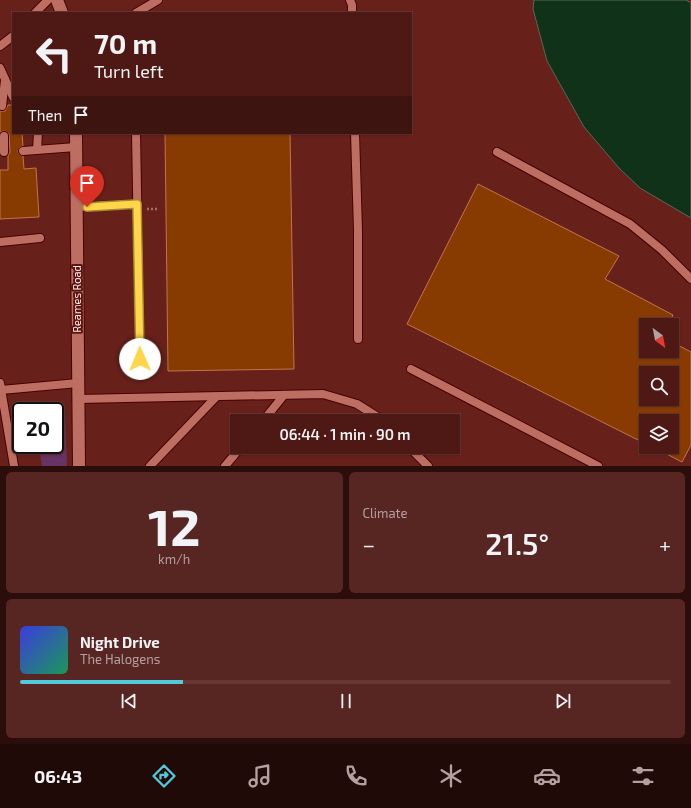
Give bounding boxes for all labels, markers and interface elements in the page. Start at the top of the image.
text: 70 m [94,26,157,60]
icon: left [28,28,80,80]
text: Turn left [94,60,164,82]
icon: arrive [70,104,92,126]
text: Then [28,106,62,124]
pin [70,166,104,207]
icon: arrive [76,172,98,194]
street label: Reames Road [70,265,83,333]
north arrow [639,318,679,358]
map controls [639,318,679,454]
position arrow [119,338,161,380]
button: search [639,366,679,406]
speed limit sign: 20 [12,402,64,454]
button: layers [639,414,679,454]
text: 06:44 · 1 min · 90 m [279,425,411,443]
text: 12 [148,494,201,556]
text: Climate [363,505,407,521]
text: 21.5° [485,525,549,561]
text: − [363,531,375,557]
text: + [659,531,671,557]
text: km/h [158,551,190,567]
text: Night Drive [80,633,160,651]
text: The Halogens [80,651,160,667]
icon: previous [118,690,140,712]
icon: pause [335,690,357,712]
icon: next [552,690,574,712]
icon: directions [150,762,178,790]
icon: music [246,762,274,790]
icon: phone [342,762,370,790]
icon: climate [437,762,465,790]
icon: car [533,762,561,790]
icon: filters [629,762,657,790]
text: 06:43 [34,765,82,787]

